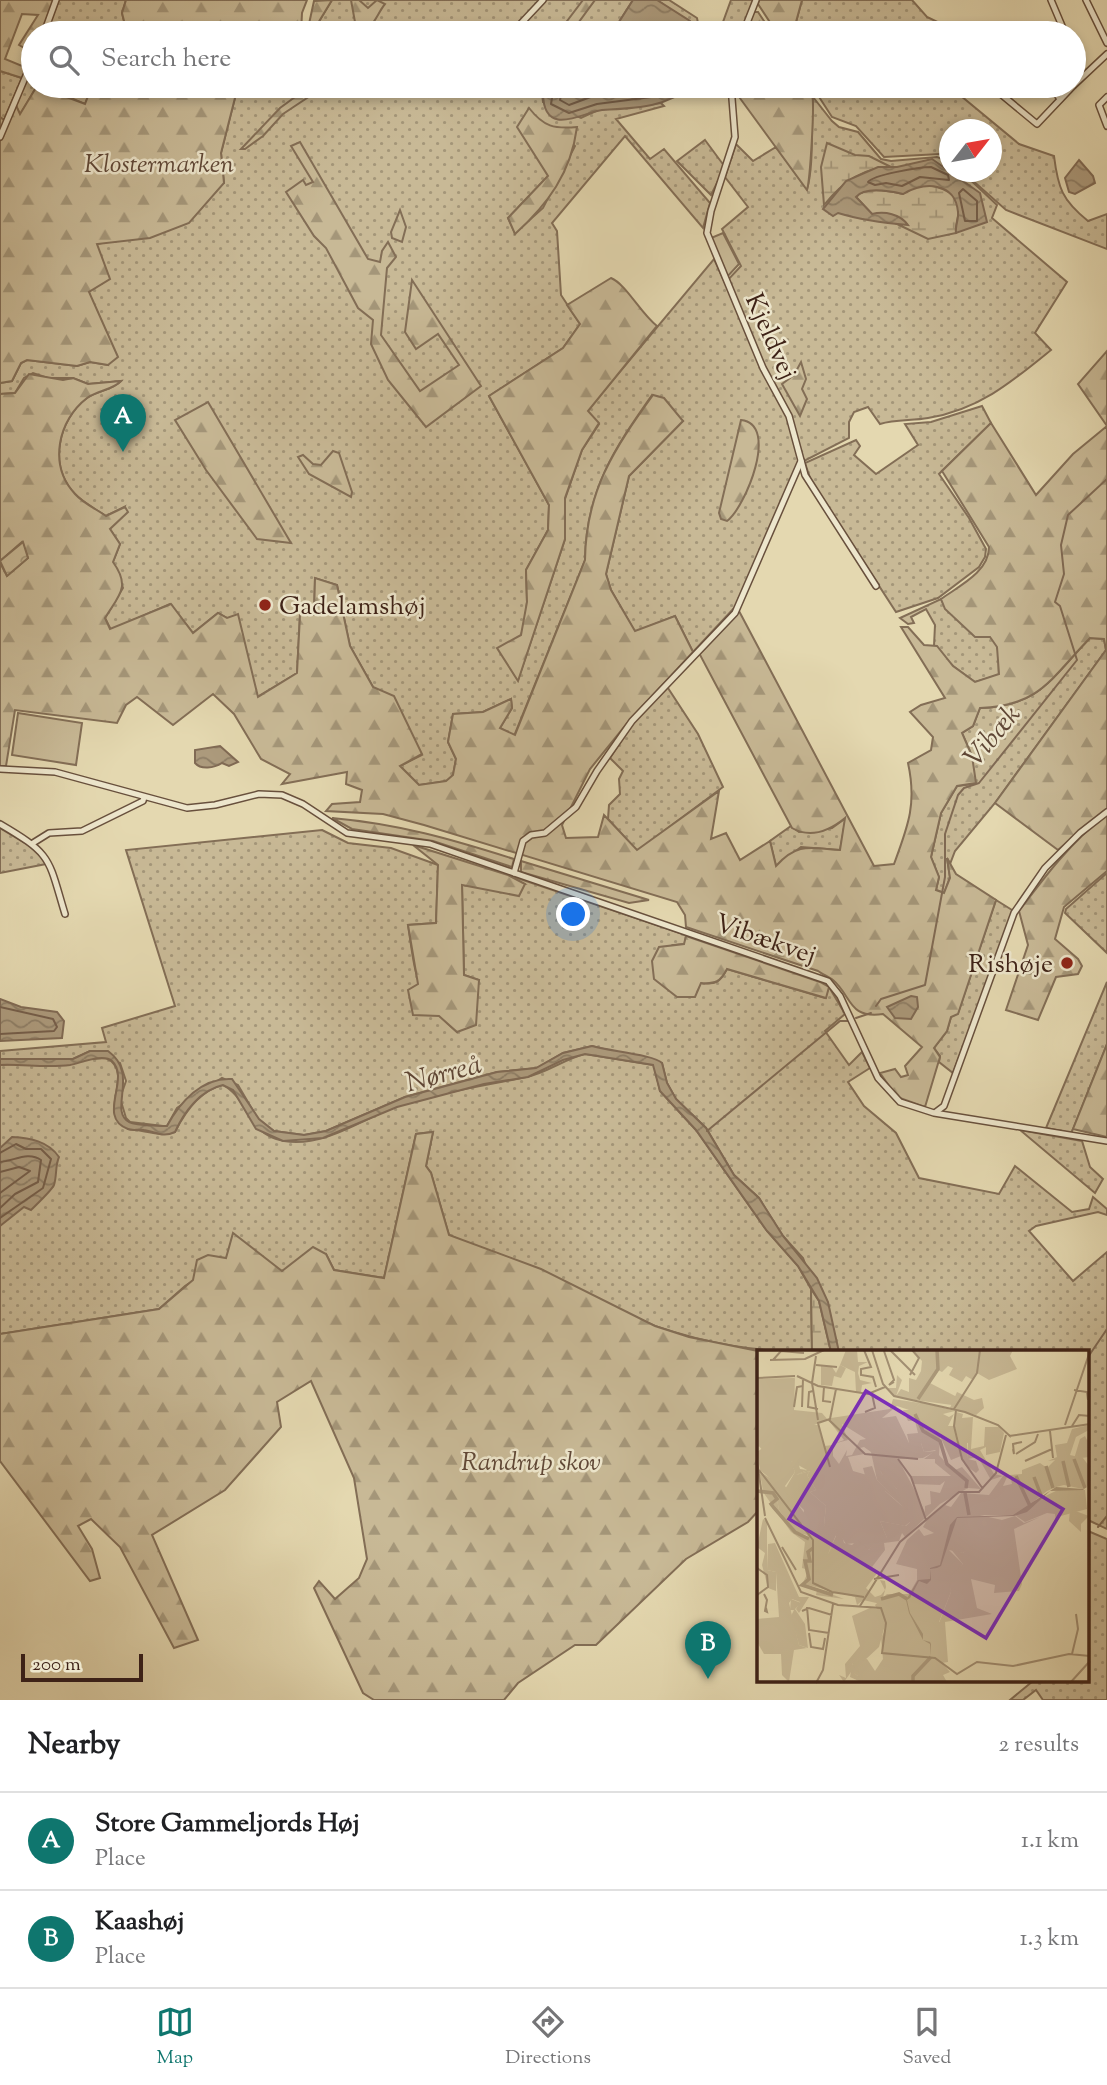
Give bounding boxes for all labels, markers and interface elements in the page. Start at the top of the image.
search box [21,21,1086,98]
icon: search [45,41,83,79]
text: Search here [101,41,231,78]
north arrow [939,119,1002,182]
park label: Klostermarken [84,147,234,184]
street label: Kjeldvej [734,288,805,386]
pin: A [100,394,146,452]
place label: Gadelamshøj [279,589,426,626]
marker: Gadelamshøj [257,597,273,613]
water label: Vibæk [955,697,1032,777]
your location [556,897,590,931]
street label: Vibækvej [709,906,821,975]
place label: Rishøje [968,947,1053,984]
marker: Rishøje [1059,955,1075,971]
water label: Nørreå [401,1046,486,1104]
inset map [757,1350,1090,1682]
park label: Randrup skov [461,1445,601,1482]
pin: B [685,1621,731,1679]
scale bar [21,1651,144,1683]
text: 200 m [32,1652,81,1679]
text: Nearby [28,1724,120,1767]
text: 2 results [999,1729,1079,1762]
text: Store Gammeljords Høj [95,1806,360,1843]
text: A [42,1825,60,1858]
text: 1.1 km [1021,1825,1079,1858]
text: Place [95,1843,146,1876]
text: Kaashøj [95,1904,184,1941]
text: B [44,1923,58,1956]
text: 1.3 km [1020,1923,1079,1956]
text: Place [95,1941,146,1974]
tab: Map [156,2003,194,2072]
tab: Directions [505,2003,591,2072]
tab: Saved [902,2003,951,2072]

